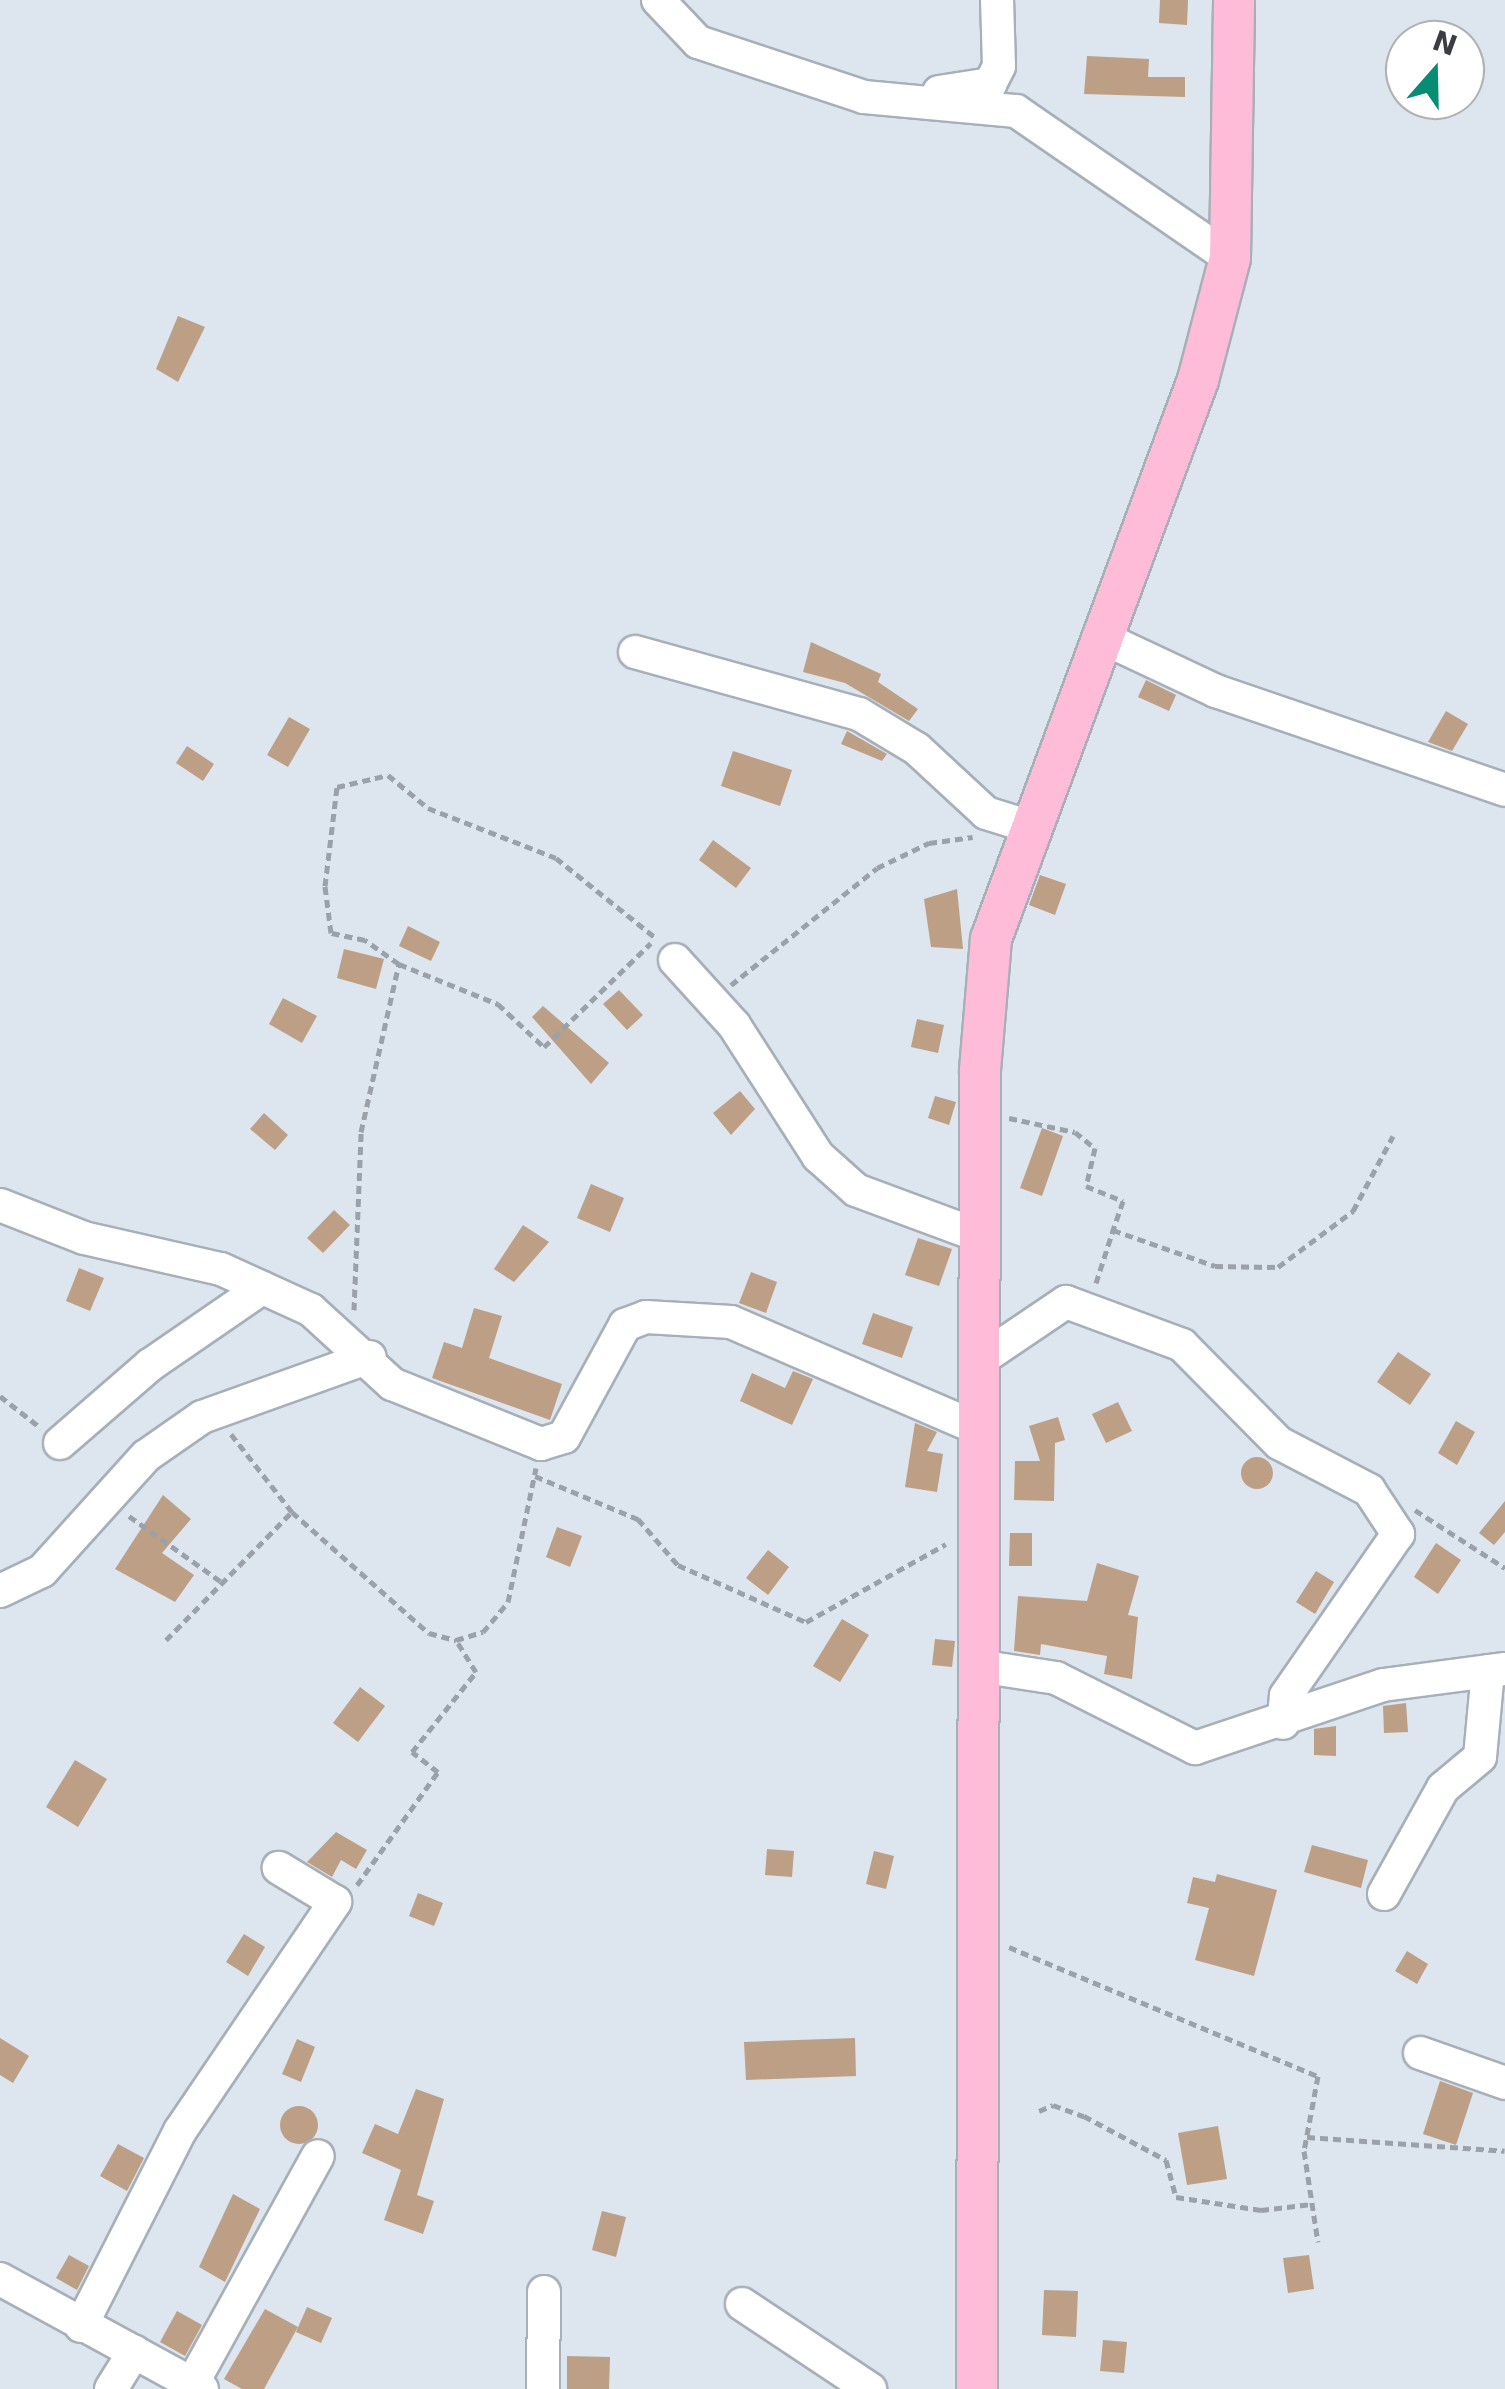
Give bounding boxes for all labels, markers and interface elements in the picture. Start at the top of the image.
north arrow [1385,20,1485,120]
text: N [1428,24,1461,63]

